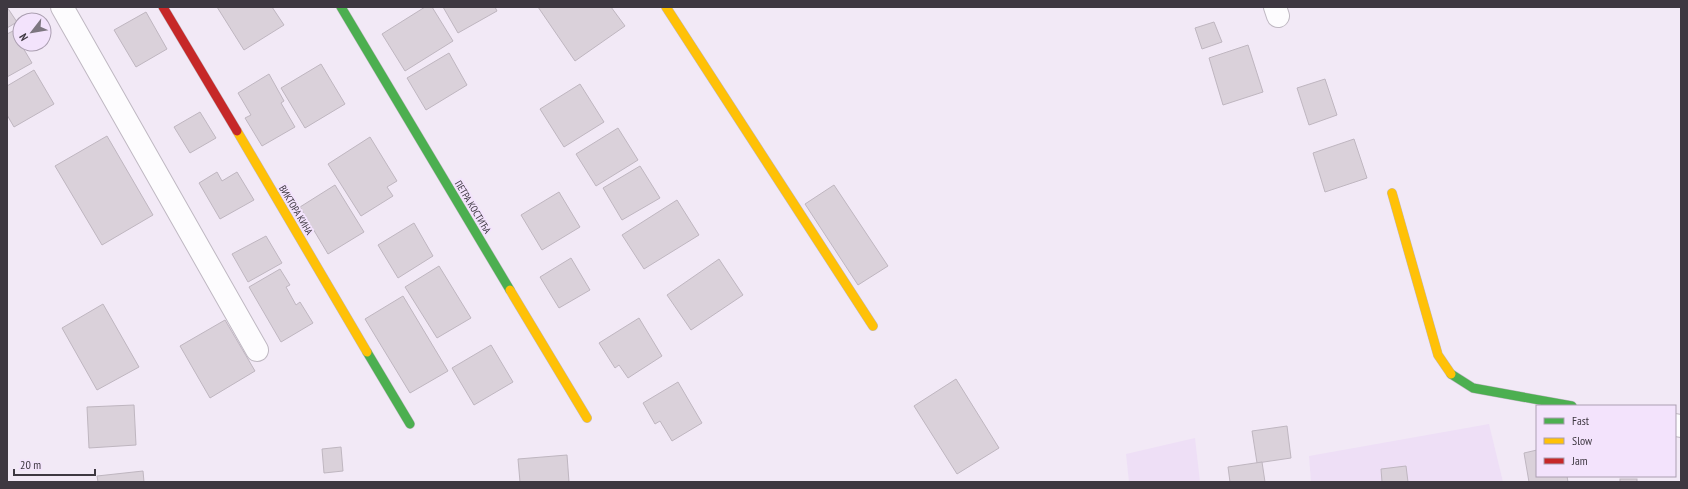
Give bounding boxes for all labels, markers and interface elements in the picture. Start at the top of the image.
north arrow [12,12,52,52]
text: N [16,31,31,43]
street label: ПЕТРА КОСТИЋА [452,178,494,236]
street label: ВИКТОРА КИНА [276,183,316,237]
legend [1536,405,1676,477]
text: Fast [1572,413,1590,428]
text: Slow [1572,433,1593,448]
scale bar [14,451,95,477]
text: Jam [1571,453,1588,468]
text: 20 m [20,457,41,472]

